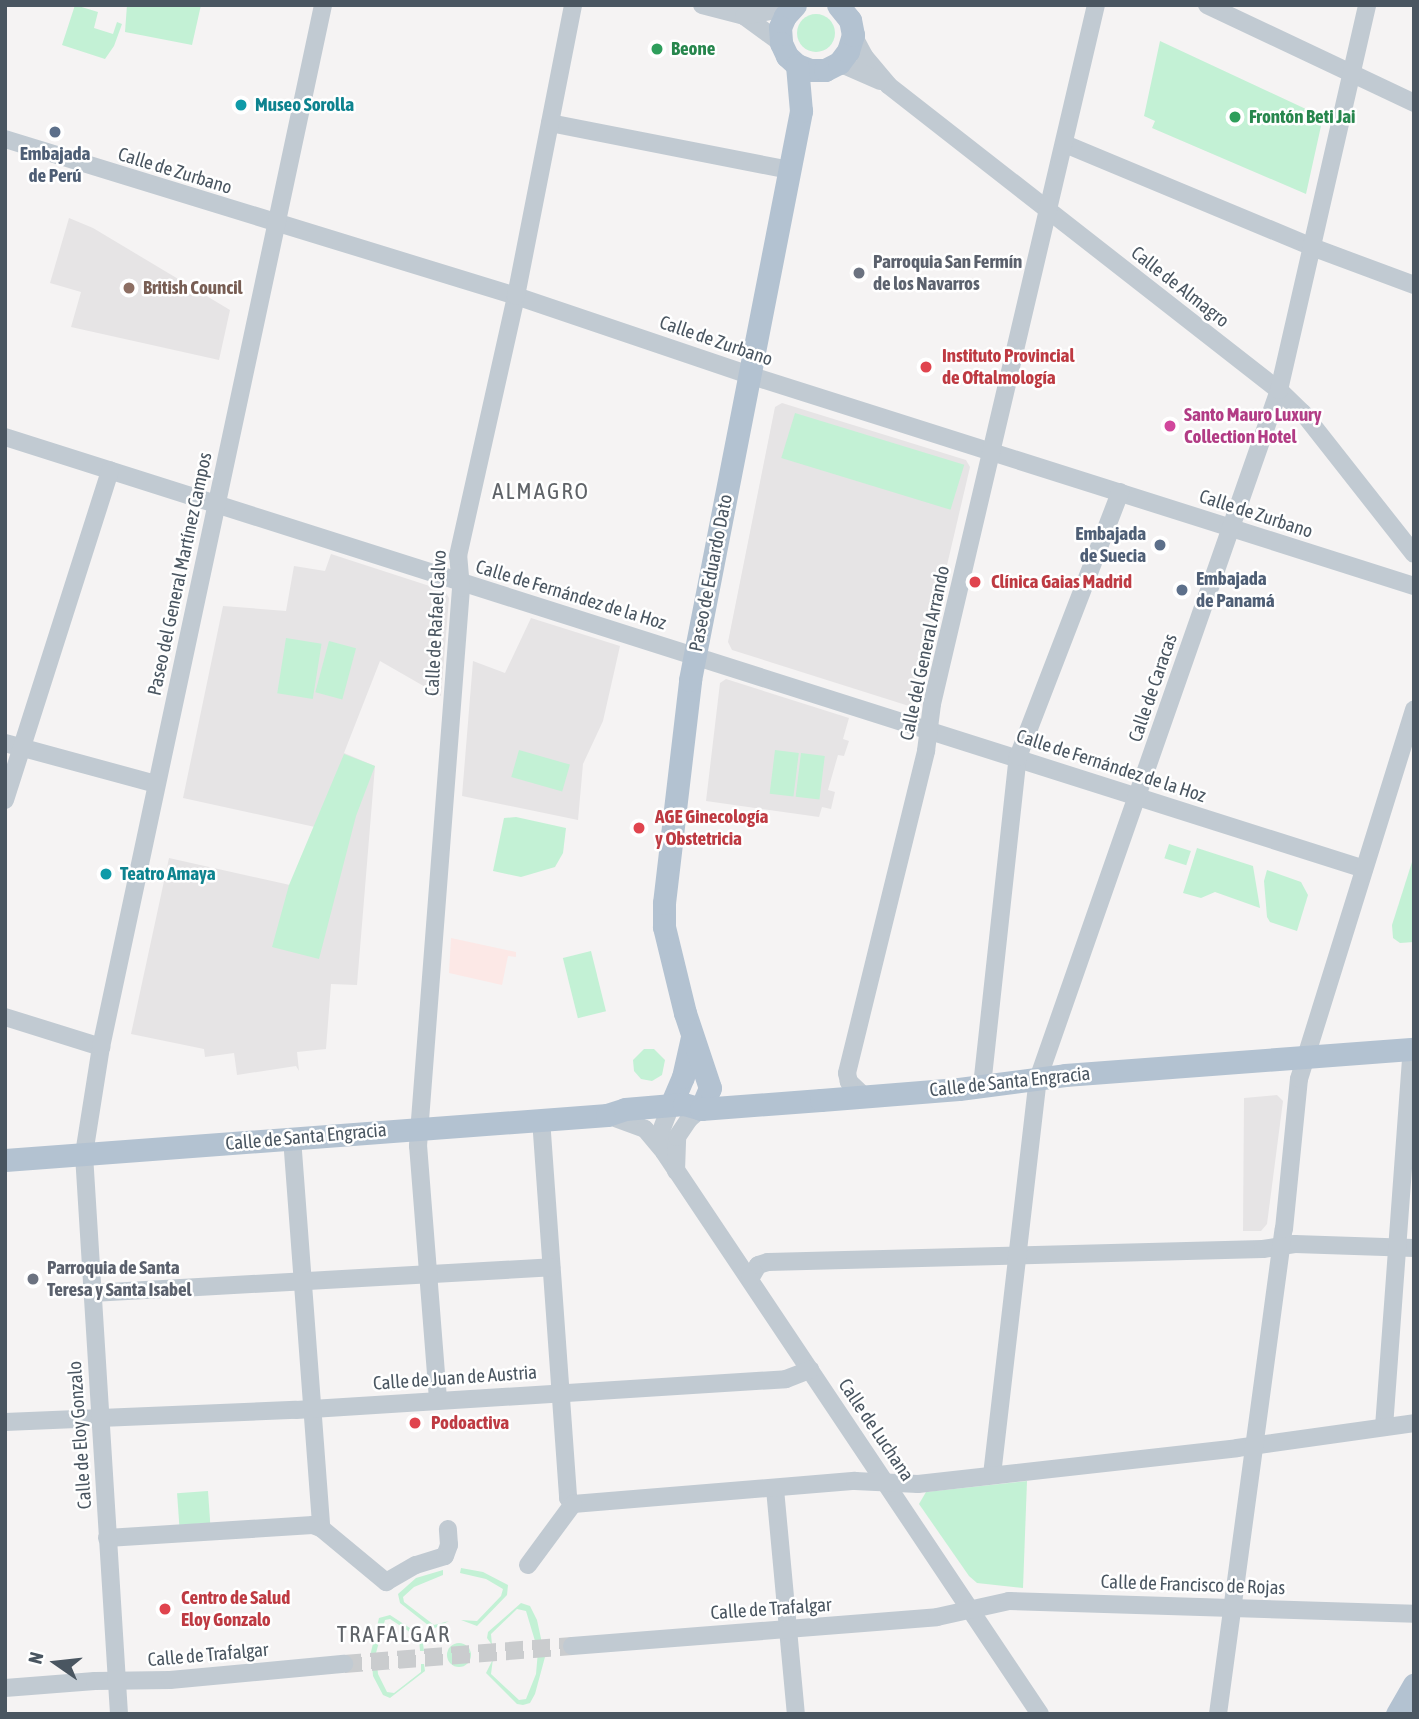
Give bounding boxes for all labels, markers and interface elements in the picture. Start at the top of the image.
place label: Beone [671,38,715,60]
marker: Beone [649,41,665,57]
place label: Museo Sorolla [255,94,354,116]
marker: Museo Sorolla [233,97,249,113]
place label: Frontón Beti Jai [1249,106,1355,128]
marker: Frontón Beti Jai [1227,109,1243,125]
marker: Embajada de Perú [47,124,63,140]
place label: Embajada de Perú [20,143,90,187]
street label: Calle de Zurbano [115,143,235,199]
street label: Calle de Almagro [1126,242,1234,332]
place label: Parroquia San Fermín de los Navarros [873,251,1022,295]
marker: Parroquia San Fermín de los Navarros [851,265,867,281]
place label: British Council [143,277,243,299]
marker: British Council [121,280,137,296]
street label: Calle de Zurbano [656,311,776,371]
place label: Instituto Provincial de Oftalmología [942,345,1074,389]
marker: Instituto Provincial de Oftalmología [916,357,936,377]
place label: Santo Mauro Luxury Collection Hotel [1184,404,1322,448]
marker: Santo Mauro Luxury Collection Hotel [1162,418,1178,434]
street label: Paseo del General Martínez Campos [143,450,217,698]
district label: ALMAGRO [493,477,589,505]
street label: Calle de Zurbano [1196,485,1316,543]
street label: Paseo de Eduardo Dato [685,492,737,654]
place label: Embajada de Suecia [1075,523,1146,567]
marker: Embajada de Suecia [1152,537,1168,553]
street label: Calle de Rafael Calvo [421,549,451,697]
street label: Calle de Fernández de la Hoz [473,555,669,635]
street label: Calle del General Arrando [895,564,955,742]
place label: Embajada de Panamá [1196,568,1275,612]
place label: Clínica Gaias Madrid [991,571,1132,593]
marker: Clínica Gaias Madrid [965,572,985,592]
marker: Embajada de Panamá [1174,582,1190,598]
street label: Calle de Caracas [1124,631,1182,745]
street label: Calle de Fernández de la Hoz [1013,725,1209,807]
place label: AGE Ginecología y Obstetricia [655,806,768,850]
marker: AGE Ginecología y Obstetricia [629,818,649,838]
place label: Teatro Amaya [120,863,216,885]
marker: Teatro Amaya [98,866,114,882]
street label: Calle de Santa Engracia [929,1062,1091,1102]
street label: Calle de Santa Engracia [225,1119,387,1155]
place label: Parroquia de Santa Teresa y Santa Isabel [47,1257,192,1301]
marker: Parroquia de Santa Teresa y Santa Isabel [25,1271,41,1287]
street label: Calle de Eloy Gonzalo [63,1360,97,1510]
street label: Calle de Juan de Austria [372,1361,538,1395]
street label: Calle de Luchana [833,1375,919,1485]
place label: Podoactiva [431,1412,509,1434]
marker: Podoactiva [405,1413,425,1433]
street label: Calle de Francisco de Rojas [1100,1570,1286,1600]
place label: Centro de Salud Eloy Gonzalo [181,1587,290,1631]
street label: Calle de Trafalgar [710,1593,832,1625]
marker: Centro de Salud Eloy Gonzalo [155,1599,175,1619]
district label: TRAFALGAR [338,1620,450,1648]
north arrow [21,1628,91,1698]
street label: Calle de Trafalgar [147,1638,269,1672]
text: N [24,1650,48,1666]

